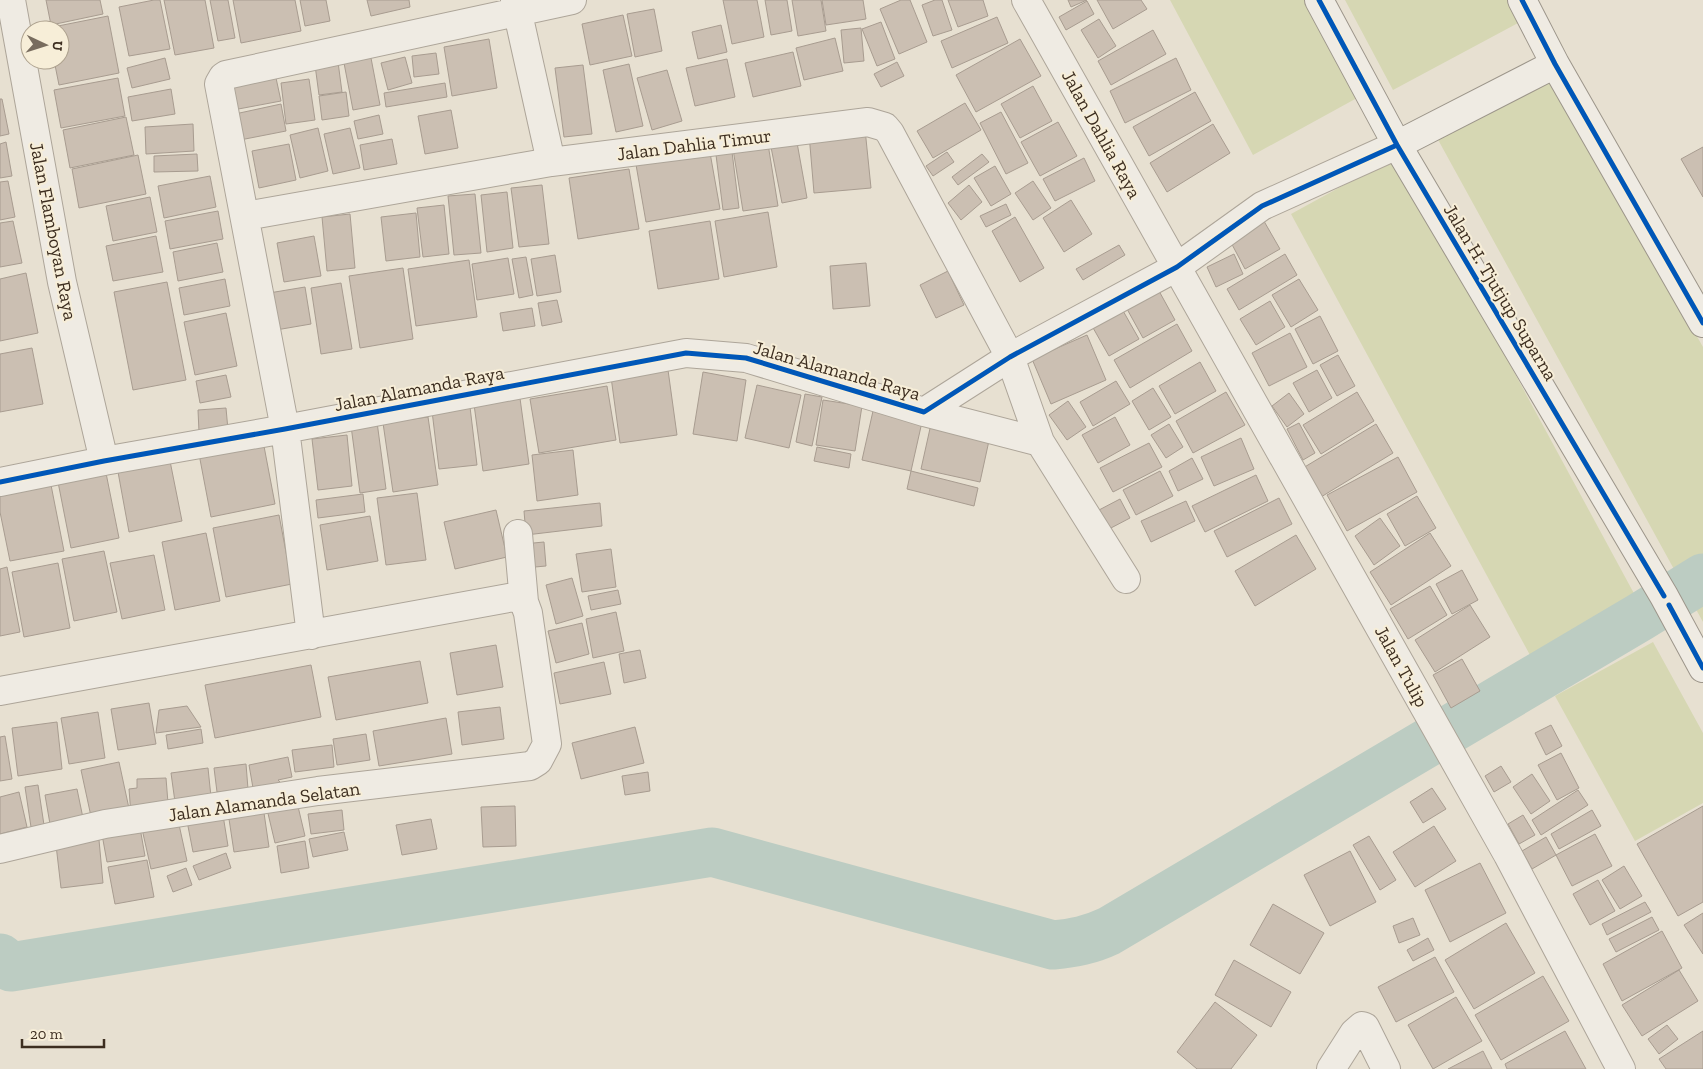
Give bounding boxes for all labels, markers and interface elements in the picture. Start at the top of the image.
north arrow [20,20,70,70]
text: U [49,40,66,51]
street label: Jalan Dahlia Raya [1057,66,1146,202]
street label: Jalan Dahlia Timur [615,124,773,165]
street label: Jalan Flamboyan Raya [25,140,82,322]
street label: Jalan H. Tjutjup Suparna [1439,200,1562,385]
street label: Jalan Alamanda Raya [751,336,923,405]
street label: Jalan Alamanda Raya [332,361,506,416]
street label: Jalan Tulip [1370,621,1433,711]
street label: Jalan Alamanda Selatan [167,777,362,826]
scale bar [22,1016,105,1048]
text: 20 m [30,1025,63,1043]

